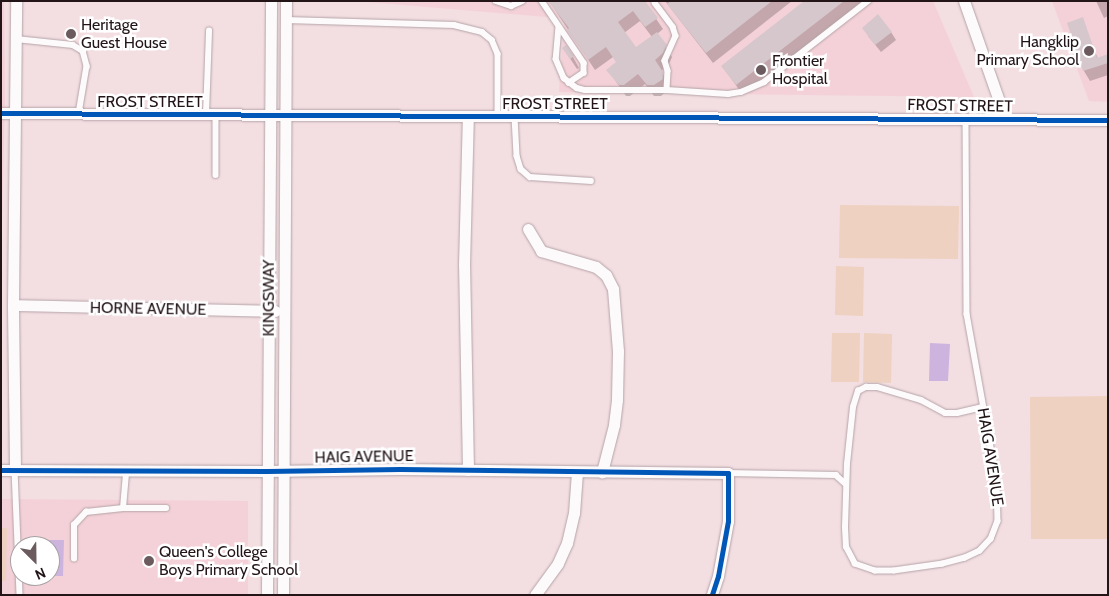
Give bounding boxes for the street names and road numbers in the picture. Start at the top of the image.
street label: FROST STREET [97,92,203,112]
street label: FROST STREET [502,94,608,114]
street label: FROST STREET [907,95,1013,117]
street label: KINGSWAY [259,260,279,336]
street label: HORNE AVENUE [90,298,206,320]
street label: HAIG AVENUE [973,407,1007,507]
street label: HAIG AVENUE [314,447,414,467]

